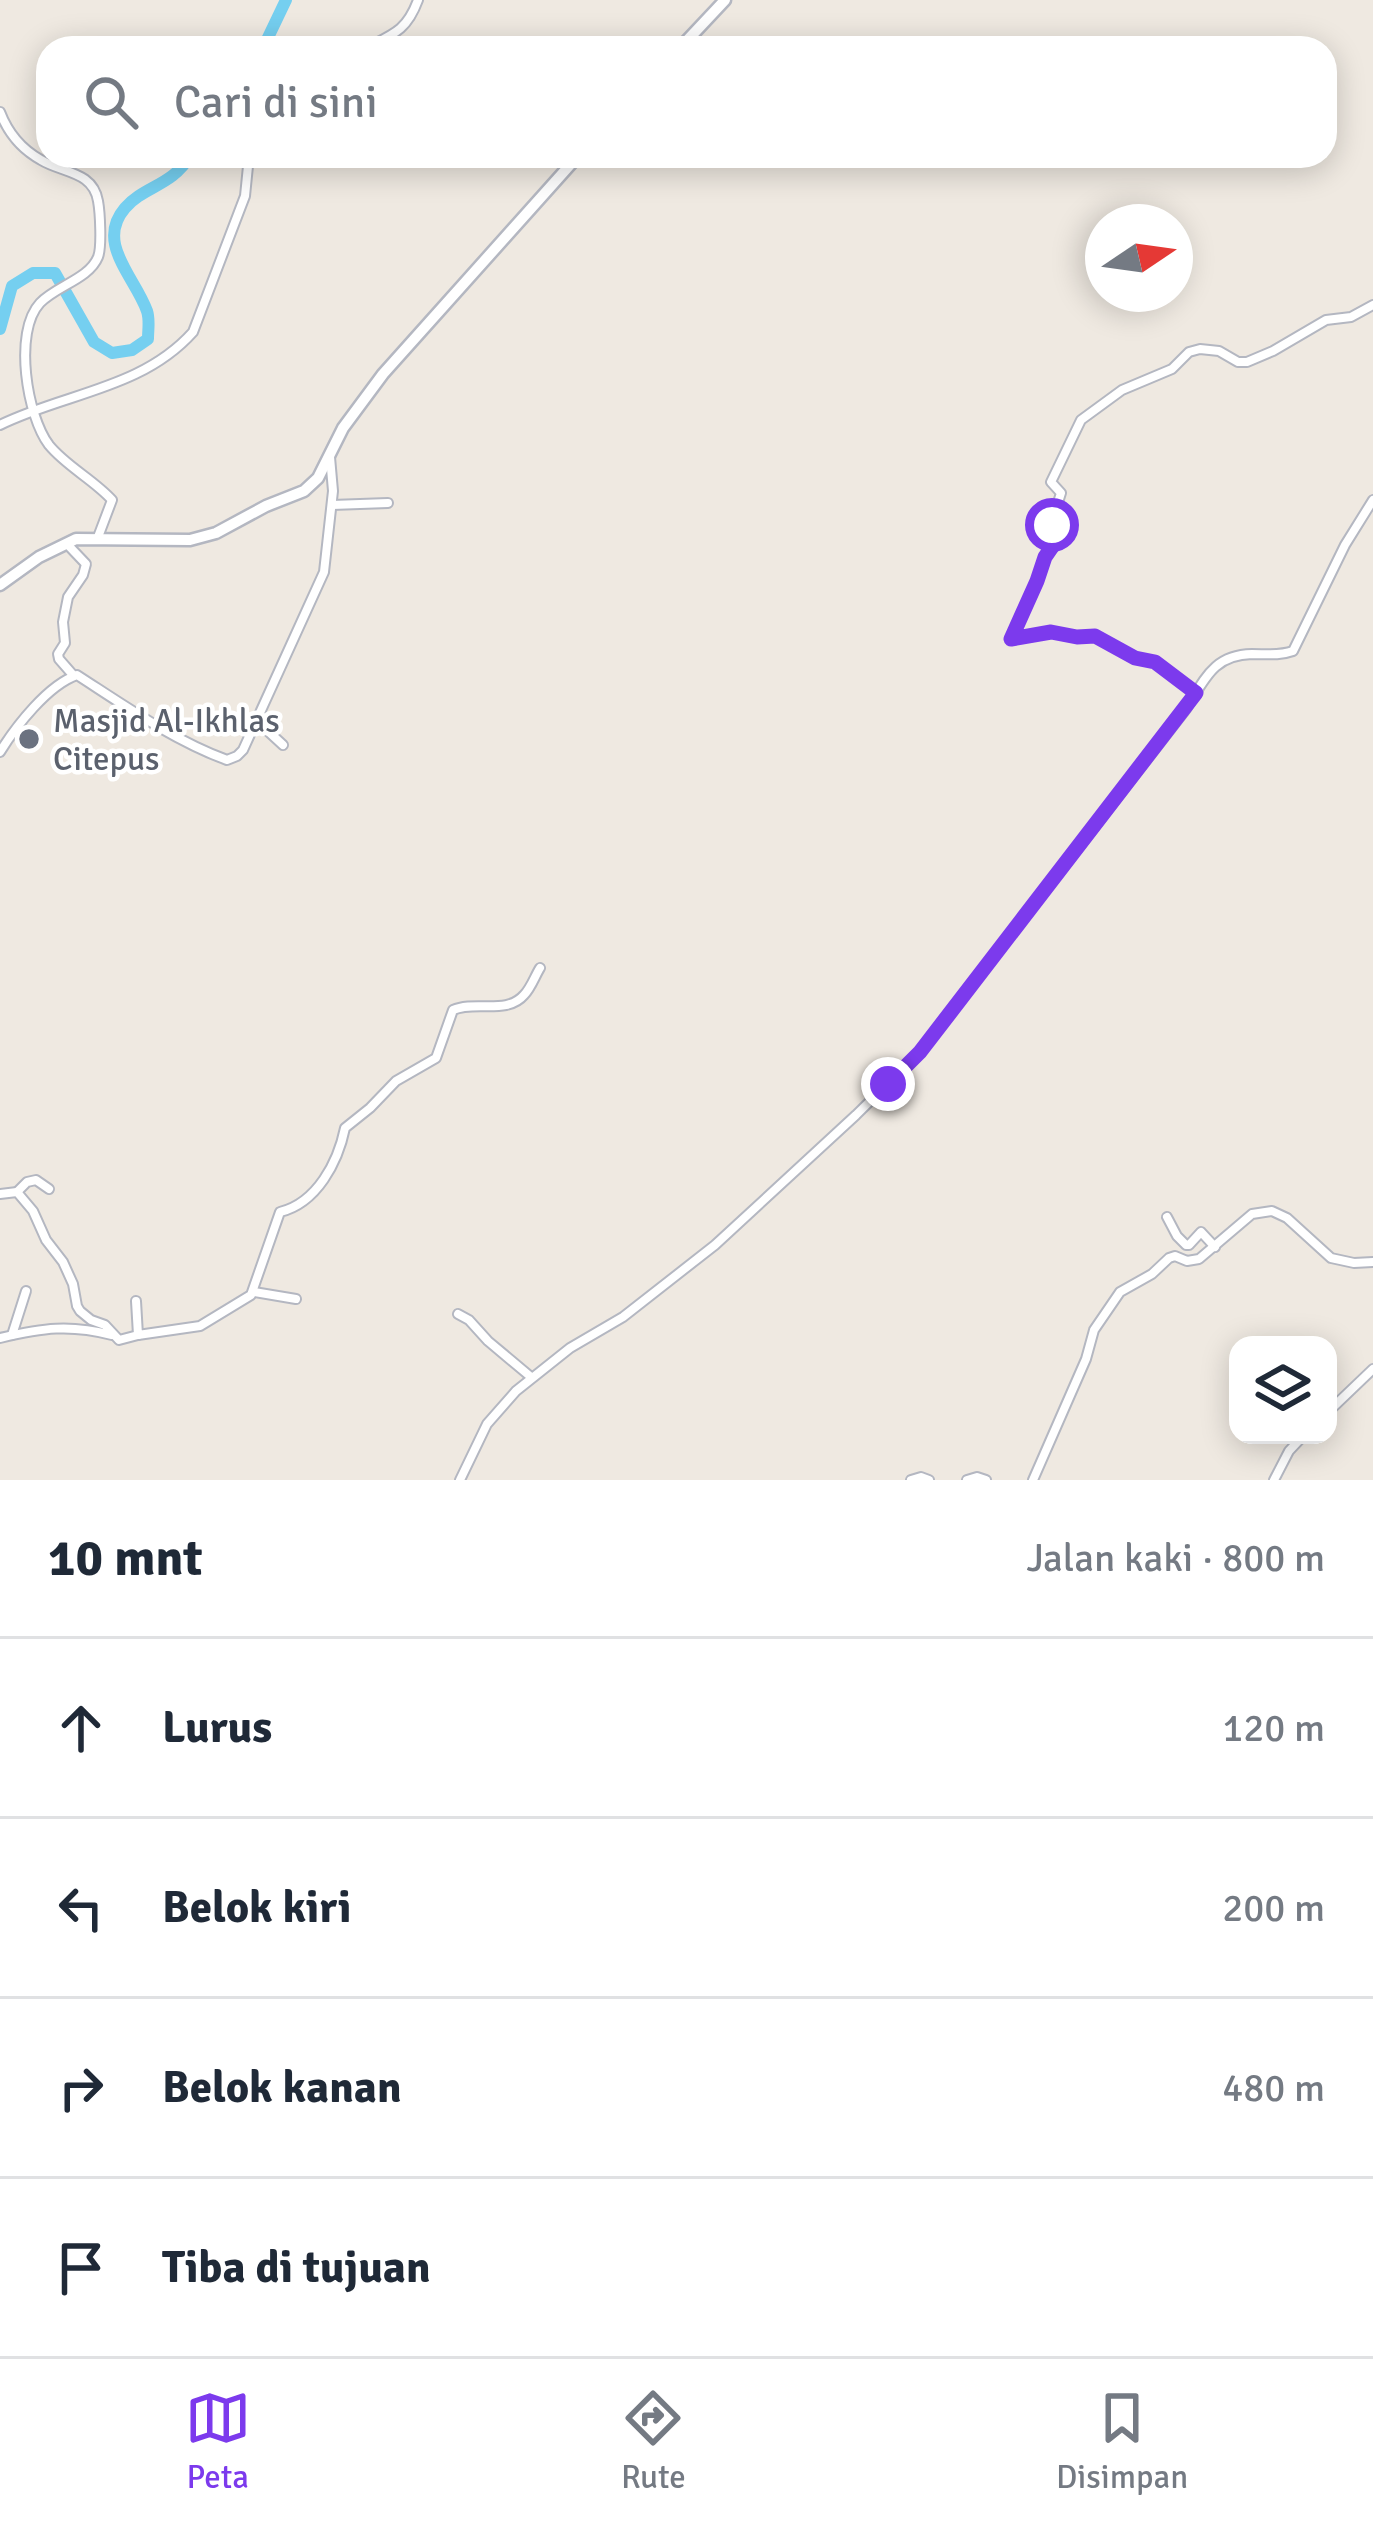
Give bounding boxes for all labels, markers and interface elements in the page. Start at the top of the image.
search box [36,36,1337,168]
icon: search [78,69,144,135]
text: Cari di sini [174,75,378,130]
north arrow [1085,204,1193,312]
route start [1025,498,1079,552]
place label: Masjid Al-Ikhlas Citepus [53,701,280,780]
marker: Masjid Al-Ikhlas Citepus [16,726,42,752]
route end [861,1057,915,1111]
map controls [1229,1336,1337,1444]
button: layers [1229,1336,1337,1444]
text: 10 mnt [48,1527,203,1590]
text: Jalan kaki · 800 m [1027,1534,1325,1582]
icon: ahead [48,1695,114,1761]
text: Lurus [162,1700,272,1755]
text: 120 m [1222,1704,1325,1752]
icon: left [48,1875,114,1941]
text: Belok kiri [162,1880,351,1935]
text: 200 m [1222,1884,1325,1932]
icon: right [48,2055,114,2121]
text: Belok kanan [162,2060,402,2115]
text: 480 m [1222,2064,1325,2112]
icon: arrive [48,2235,114,2301]
text: Tiba di tujuan [162,2240,431,2295]
tab: Peta [185,2385,251,2498]
tab: Rute [620,2385,686,2498]
tab: Disimpan [1056,2385,1188,2498]

